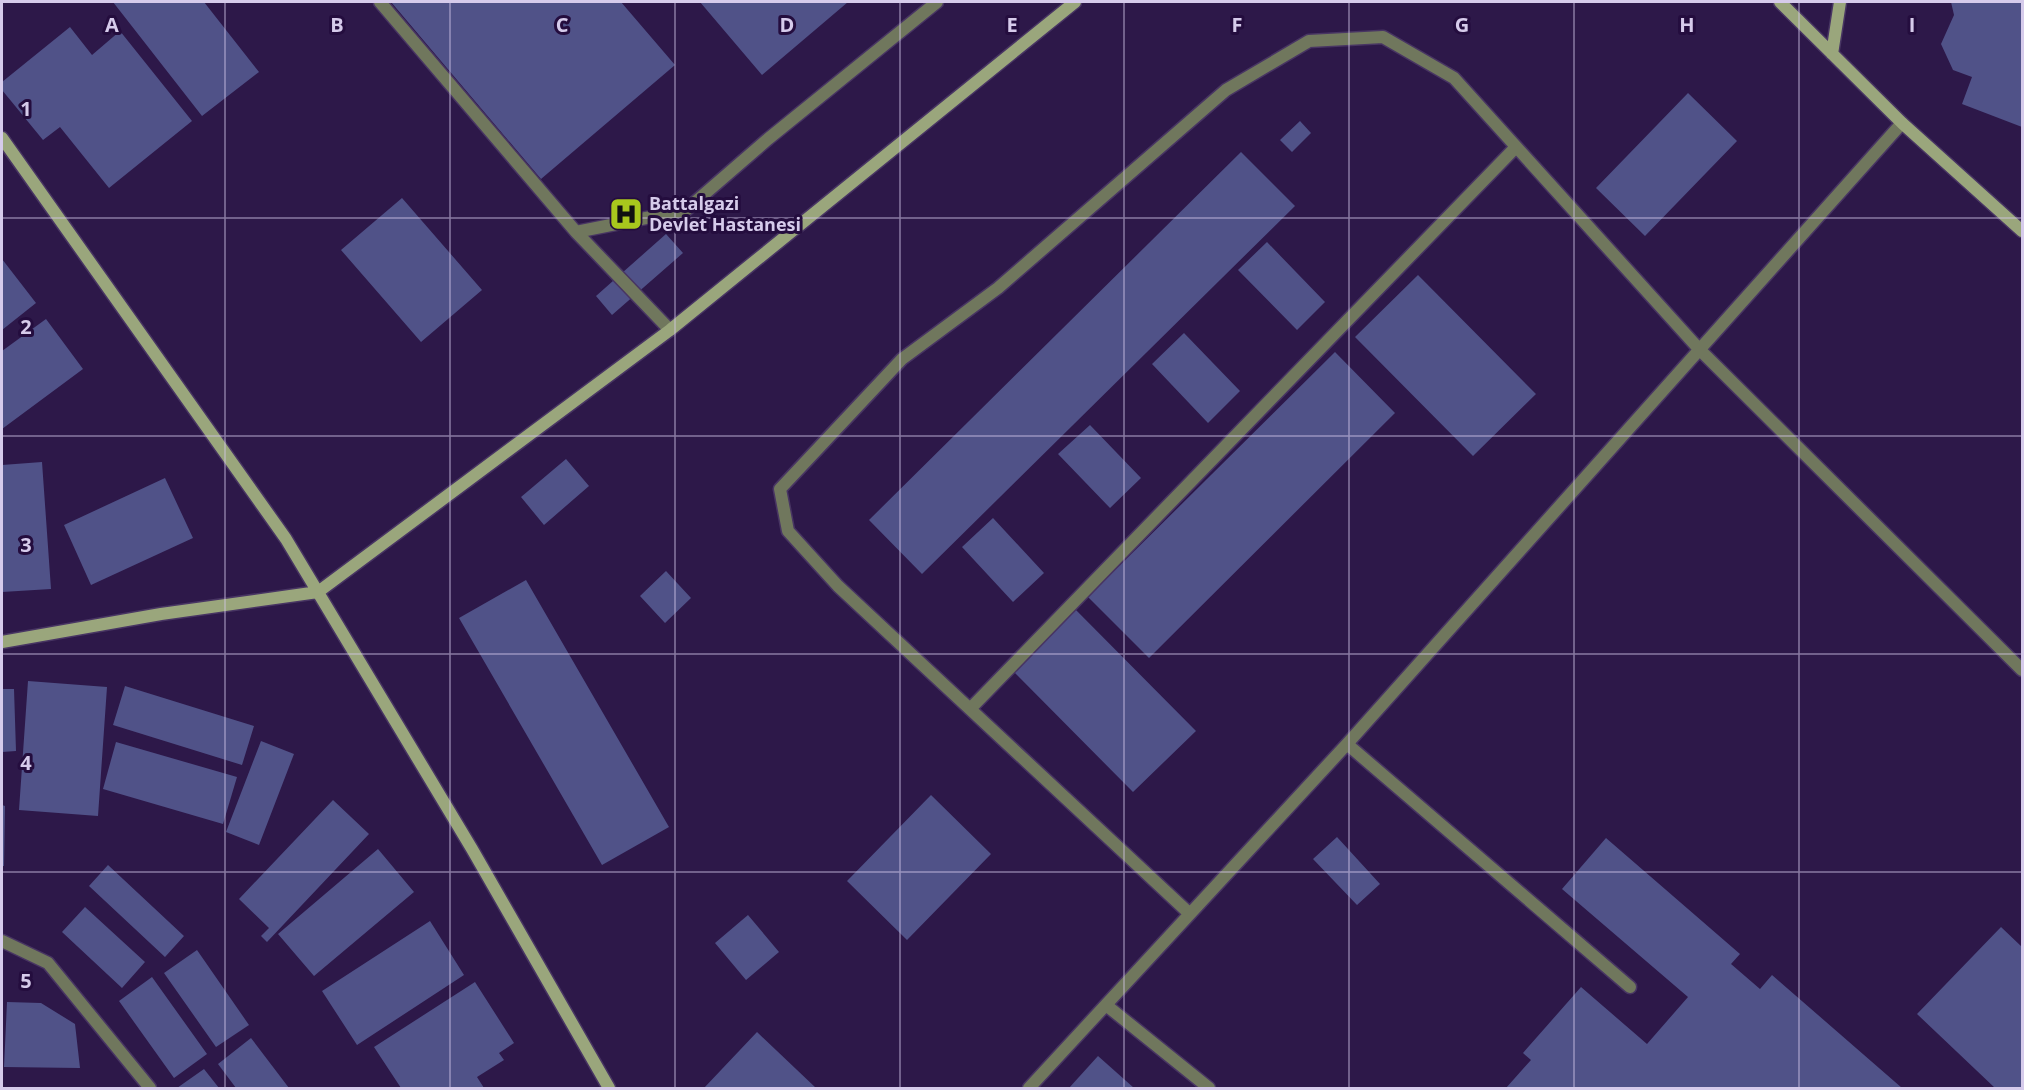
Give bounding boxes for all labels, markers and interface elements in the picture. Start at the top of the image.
text: A [105,11,119,38]
text: B [330,11,344,38]
text: C [556,11,569,38]
text: D [780,11,794,38]
text: E [1006,11,1018,38]
text: F [1232,11,1242,38]
text: G [1455,11,1469,38]
text: H [1679,11,1695,38]
text: I [1909,11,1915,38]
text: 1 [20,95,32,122]
place label: Battalgazi Devlet Hastanesi [649,191,801,236]
hospital icon: Battalgazi Devlet Hastanesi [608,196,644,232]
text: 2 [20,313,32,340]
text: 3 [20,531,32,558]
text: 4 [20,749,32,776]
text: 5 [20,967,32,994]

